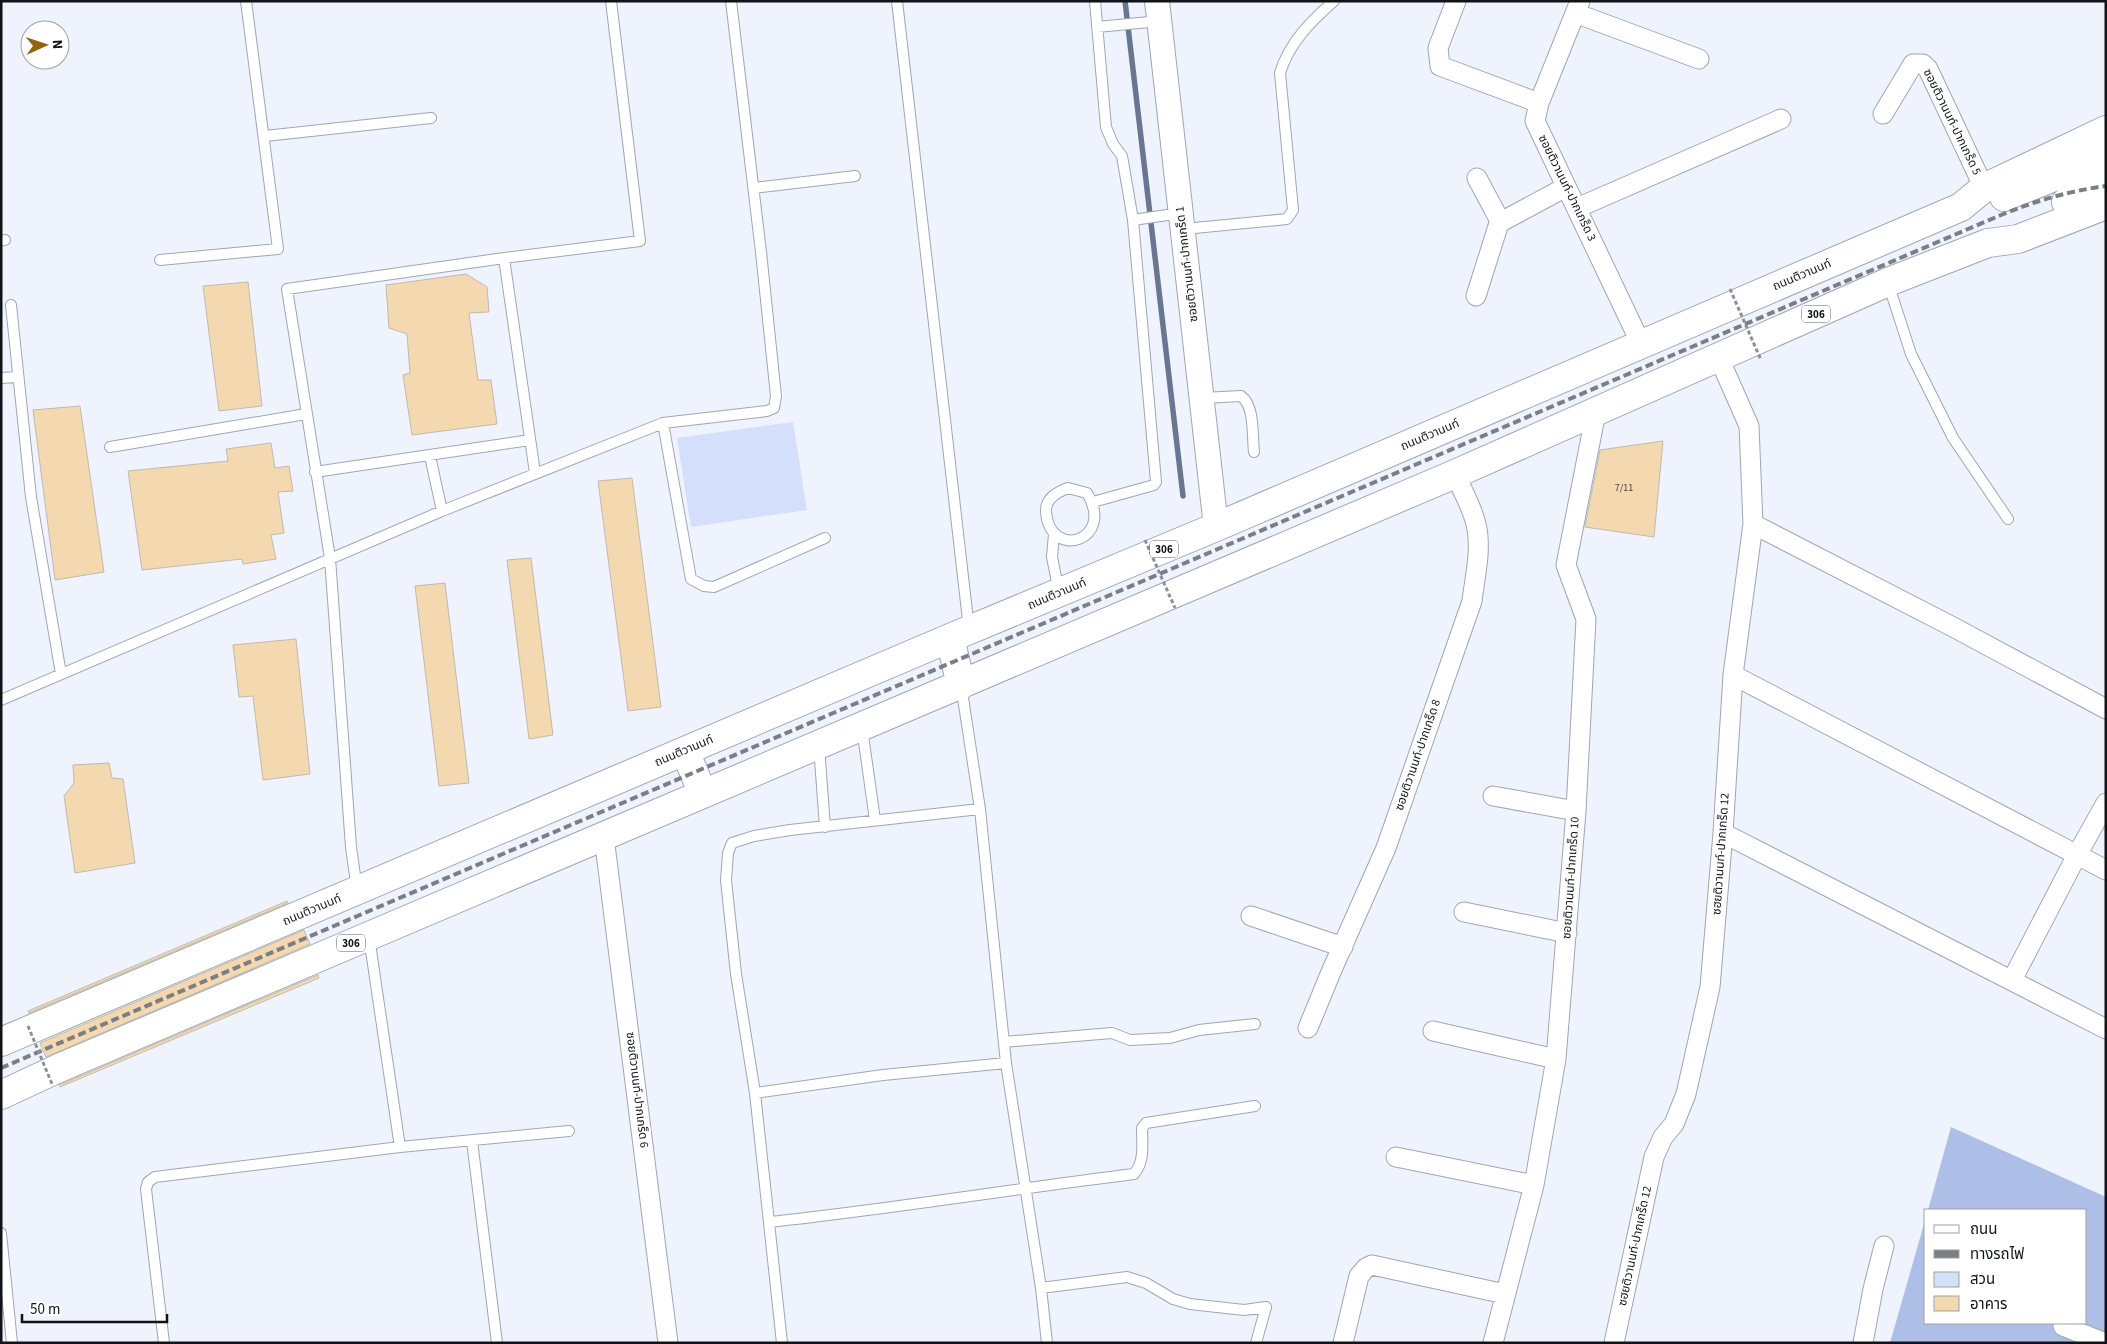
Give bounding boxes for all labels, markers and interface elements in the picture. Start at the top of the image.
north arrow [20,20,70,70]
text: N [47,39,67,50]
street label: ซอยติวานนท์-ปากเกร็ด 5 [1919,66,1985,178]
street label: ซอยติวานนท์-ปากเกร็ด 3 [1534,132,1600,244]
street label: ซอยติวานนท์-ปากเกร็ด 1 [1171,205,1203,323]
street label: ถนนติวานนท์ [1770,255,1834,295]
road number: 306 [1802,306,1830,322]
street label: ถนนติวานนท์ [1398,415,1462,455]
house number: 7/11 [1615,481,1633,495]
road number: 306 [1150,540,1178,558]
street label: ถนนติวานนท์ [1025,574,1089,614]
street label: ซอยติวานนท์-ปากเกร็ด 8 [1391,697,1445,813]
street label: ถนนติวานนท์ [652,731,716,771]
street label: ซฮยติวานนท์-ปากเกร็ด 12 [1708,792,1734,916]
street label: ซอยติวานนท์-ปากเกร็ด 10 [1558,816,1584,940]
street label: ถนนติวานนท์ [280,890,344,930]
road number: 306 [337,934,365,951]
street label: ซอยติวานนท์-ปากเกร็ด 6 [621,1031,653,1149]
street label: ซฮยติวานนท์-ปากเกร็ด 12 [1614,1184,1656,1308]
legend [1924,1209,2087,1324]
text: ถนน [1970,1219,1997,1240]
text: ทางรถไฟ [1970,1244,2024,1265]
text: สวน [1970,1269,1995,1290]
scale bar [22,1292,168,1324]
text: อาคาร [1970,1294,2007,1315]
text: 50 m [30,1299,60,1320]

